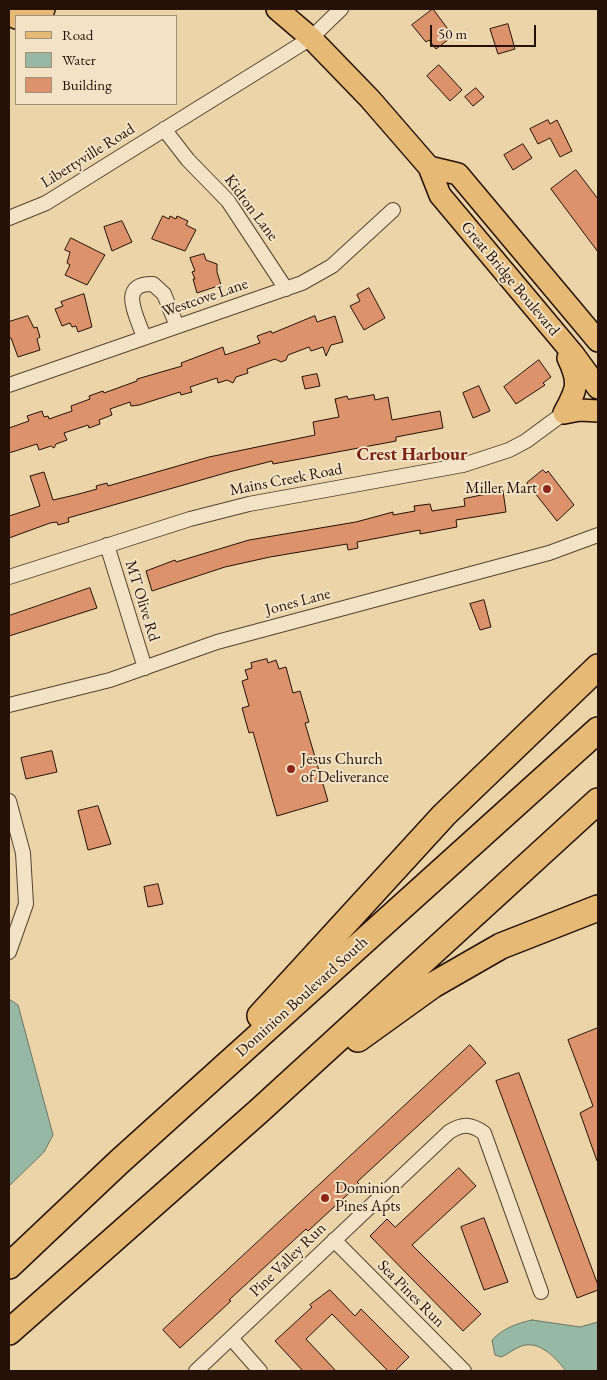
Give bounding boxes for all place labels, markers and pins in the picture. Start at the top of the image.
place label: Miller Mart [465,479,537,499]
marker: Miller Mart [541,483,553,495]
place label: Jesus Church of Deliverance [301,750,389,788]
marker: Jesus Church of Deliverance [285,763,297,775]
place label: Dominion Pines Apts [335,1179,400,1217]
marker: Dominion Pines Apts [319,1192,331,1204]

